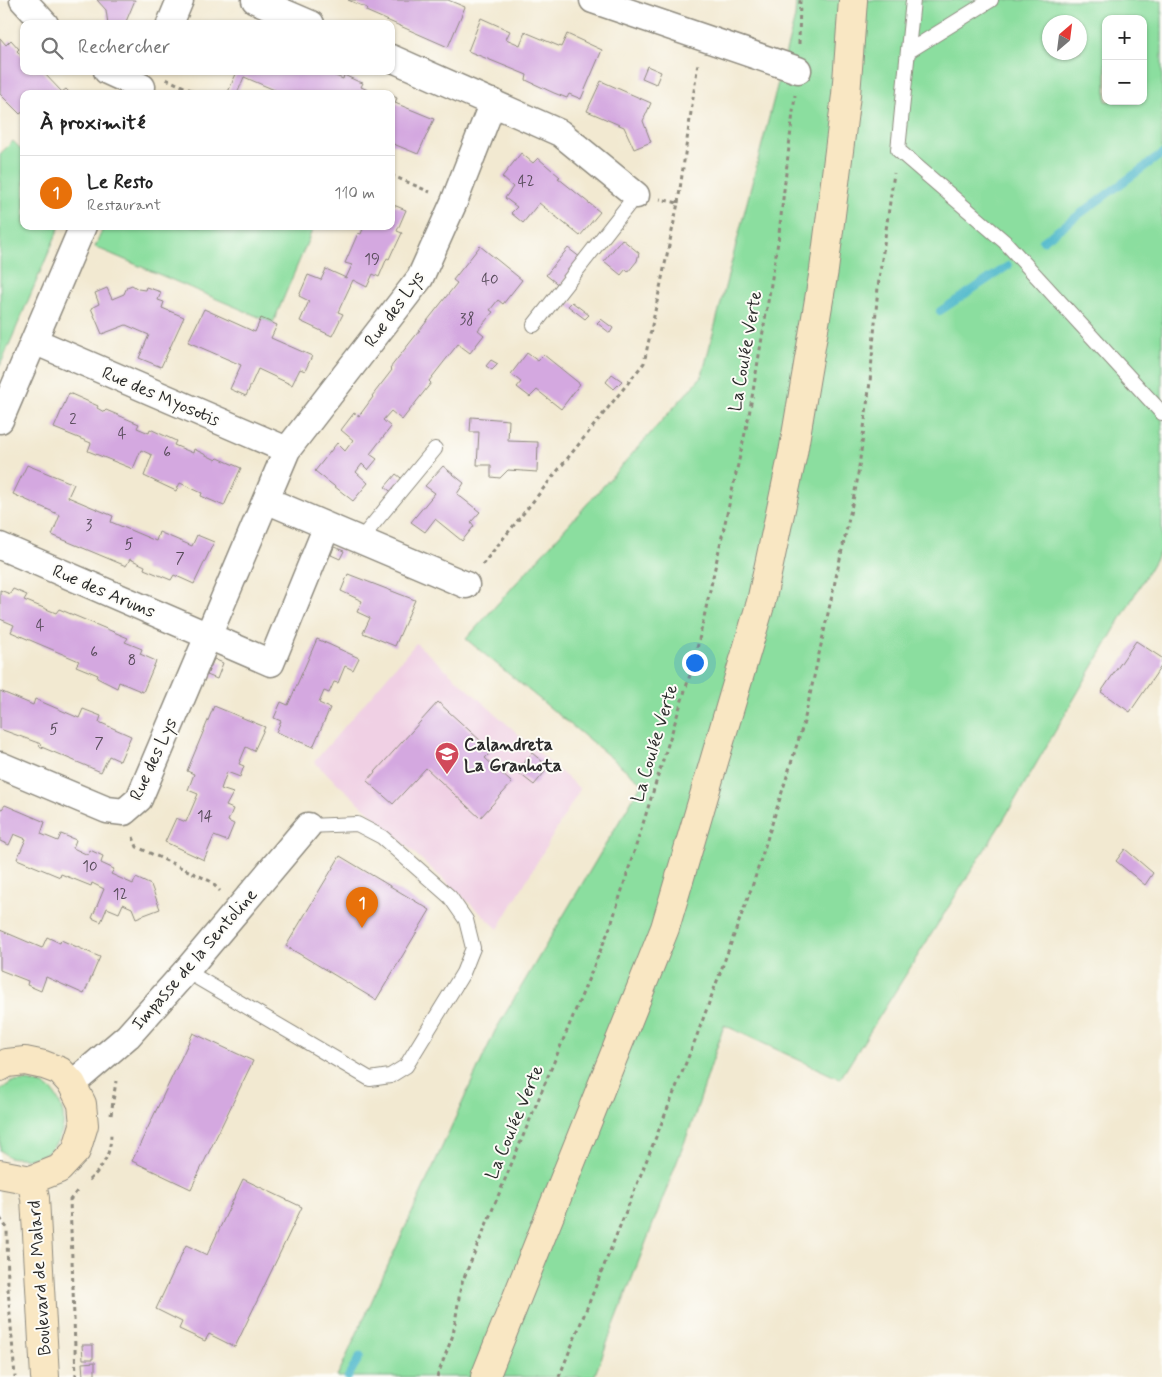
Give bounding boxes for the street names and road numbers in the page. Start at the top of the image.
street label: Rue des Lys [359,267,431,352]
street label: La Coulée Verte [724,289,768,413]
street label: Rue des Myosotis [98,361,223,433]
street label: Rue des Arums [48,559,159,624]
street label: La Coulée Verte [626,681,684,805]
street label: Rue des Lys [124,714,183,805]
street label: Impasse de la Sentoline [126,884,263,1036]
street label: La Coulée Verte [480,1061,550,1183]
street label: Boulevard de Malard [23,1200,57,1356]

